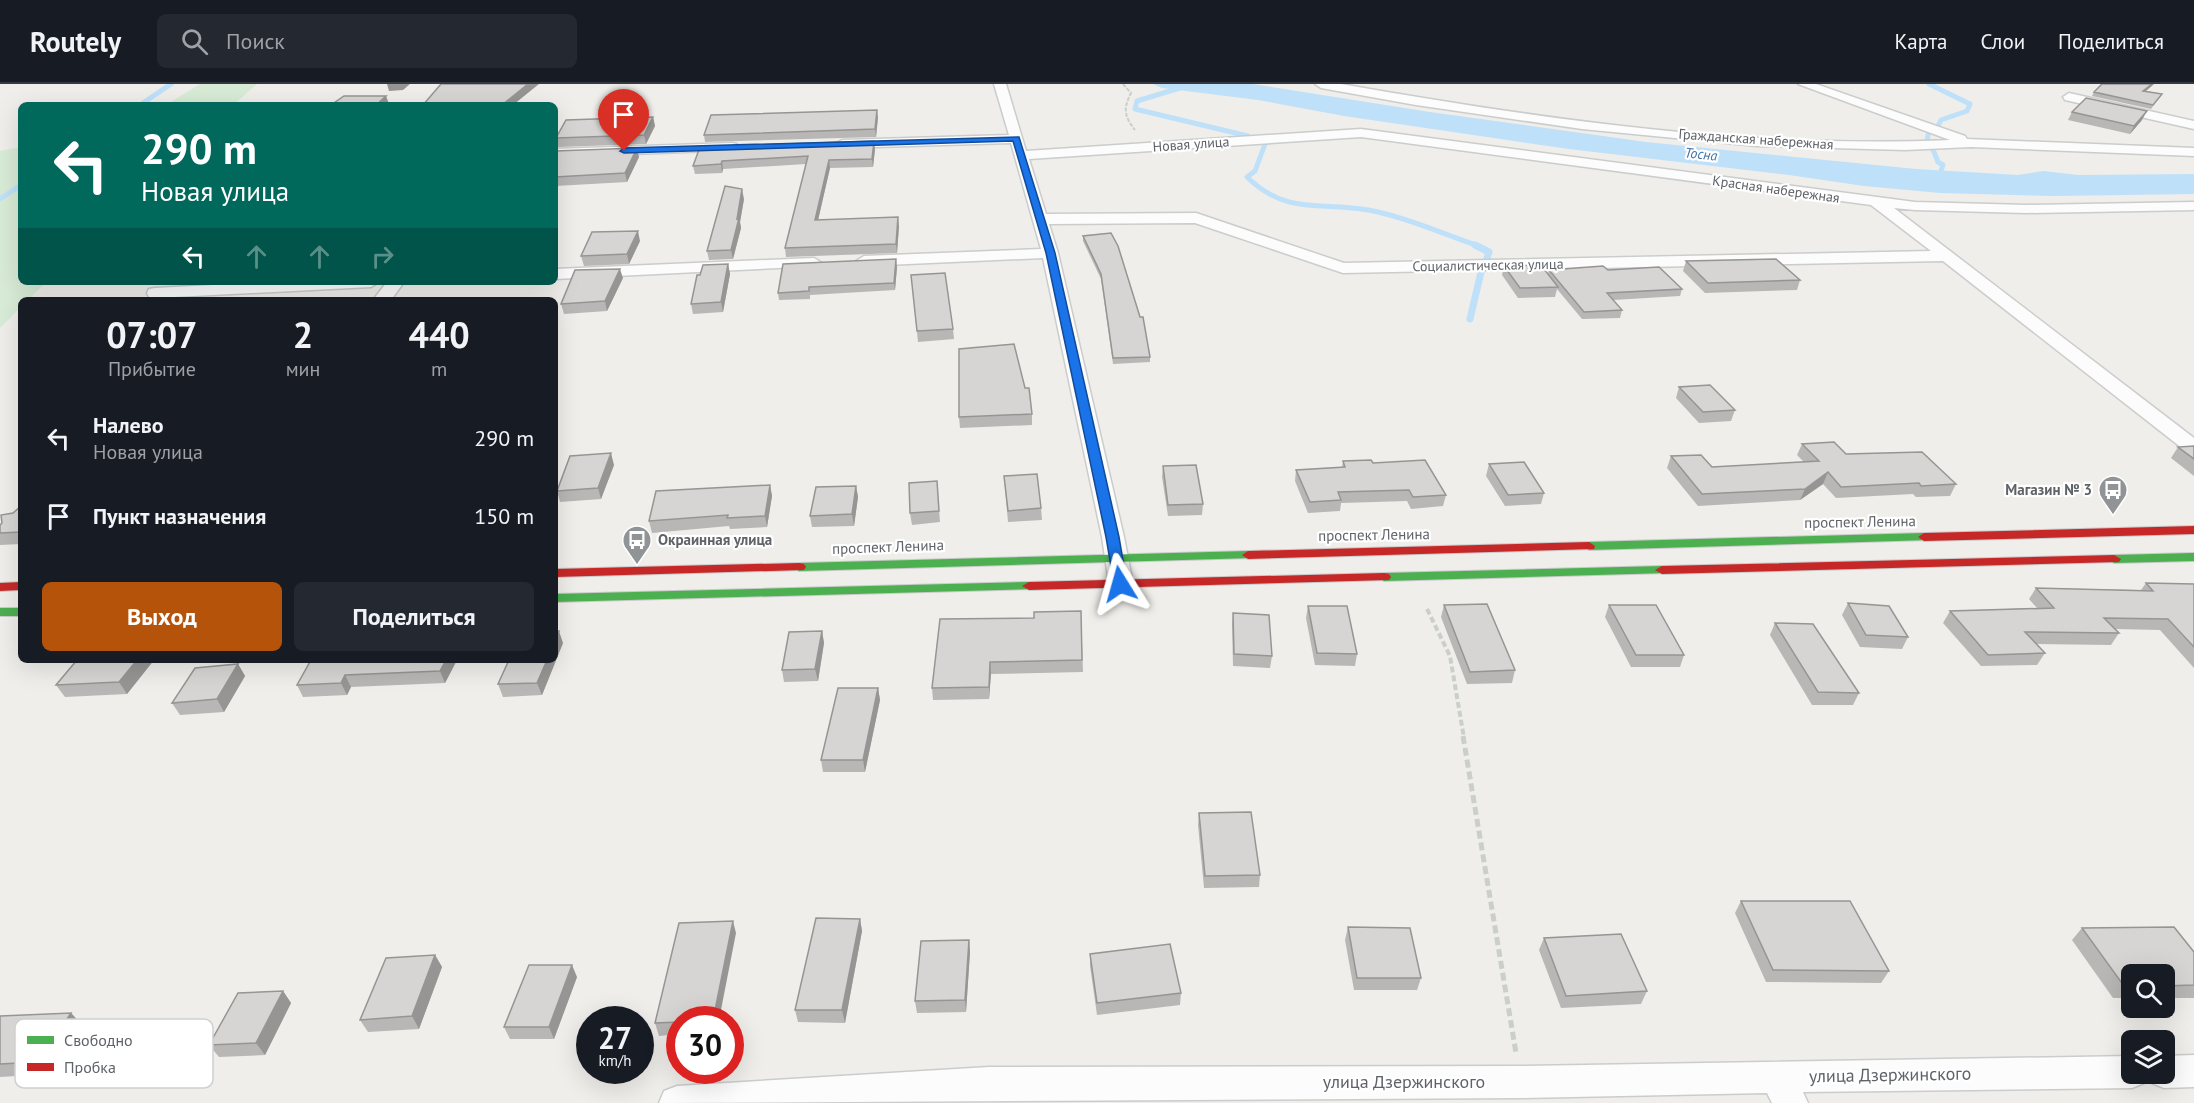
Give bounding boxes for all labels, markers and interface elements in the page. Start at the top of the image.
search box [157,14,577,68]
text: Routely [30,23,121,60]
icon: search [178,25,211,58]
text: Поиск [226,27,285,55]
text: Карта [1894,28,1947,55]
text: Слои [1980,28,2025,55]
text: Поделиться [2058,28,2164,55]
pin [598,89,649,151]
icon: arrive [607,98,640,131]
text: 290 m [141,121,257,176]
street label: Гражданская набережная [1678,125,1834,153]
icon: left [42,126,120,204]
street label: Новая улица [1152,132,1230,156]
water label: Тосна [1684,143,1718,165]
street label: Красная набережная [1711,171,1841,207]
text: Новая улица [141,174,289,208]
icon: left [177,240,210,273]
icon: ahead [240,240,273,273]
icon: ahead [303,240,336,273]
icon: right [366,240,399,273]
street label: Социалистическая улица [1412,255,1564,275]
text: 07:07 [106,311,198,358]
text: 2 [293,311,313,358]
text: 440 [409,311,470,358]
text: Прибытие [108,356,196,382]
text: мин [286,356,320,382]
text: m [431,356,447,382]
text: Налево [93,411,164,439]
icon: left [42,422,75,455]
text: 290 m [474,424,534,452]
text: Новая улица [93,439,203,465]
bus stop icon: Магазин № 3 [2097,474,2129,516]
place label: Магазин № 3 [2005,480,2092,499]
icon: arrive [42,500,75,533]
text: Пункт назначения [93,502,266,530]
text: 150 m [474,502,534,530]
street label: проспект Ленина [1804,511,1916,532]
bus stop icon: Окраинная улица [621,524,653,566]
street label: проспект Ленина [1318,524,1430,545]
place label: Окраинная улица [658,530,772,549]
street label: проспект Ленина [832,535,944,558]
position arrow [1088,552,1152,616]
button: Выход [42,582,282,651]
button: Поделиться [294,582,534,651]
map controls [2121,964,2175,1084]
button: search [2121,964,2175,1018]
speed limit sign: 30 [666,1006,744,1084]
text: 27 [598,1018,632,1057]
legend [15,1019,213,1088]
text: Свободно [64,1030,133,1050]
button: layers [2121,1030,2175,1084]
text: km/h [599,1051,631,1070]
text: Пробка [64,1057,116,1077]
street label: улица Дзержинского [1809,1062,1971,1087]
street label: улица Дзержинского [1323,1070,1485,1093]

